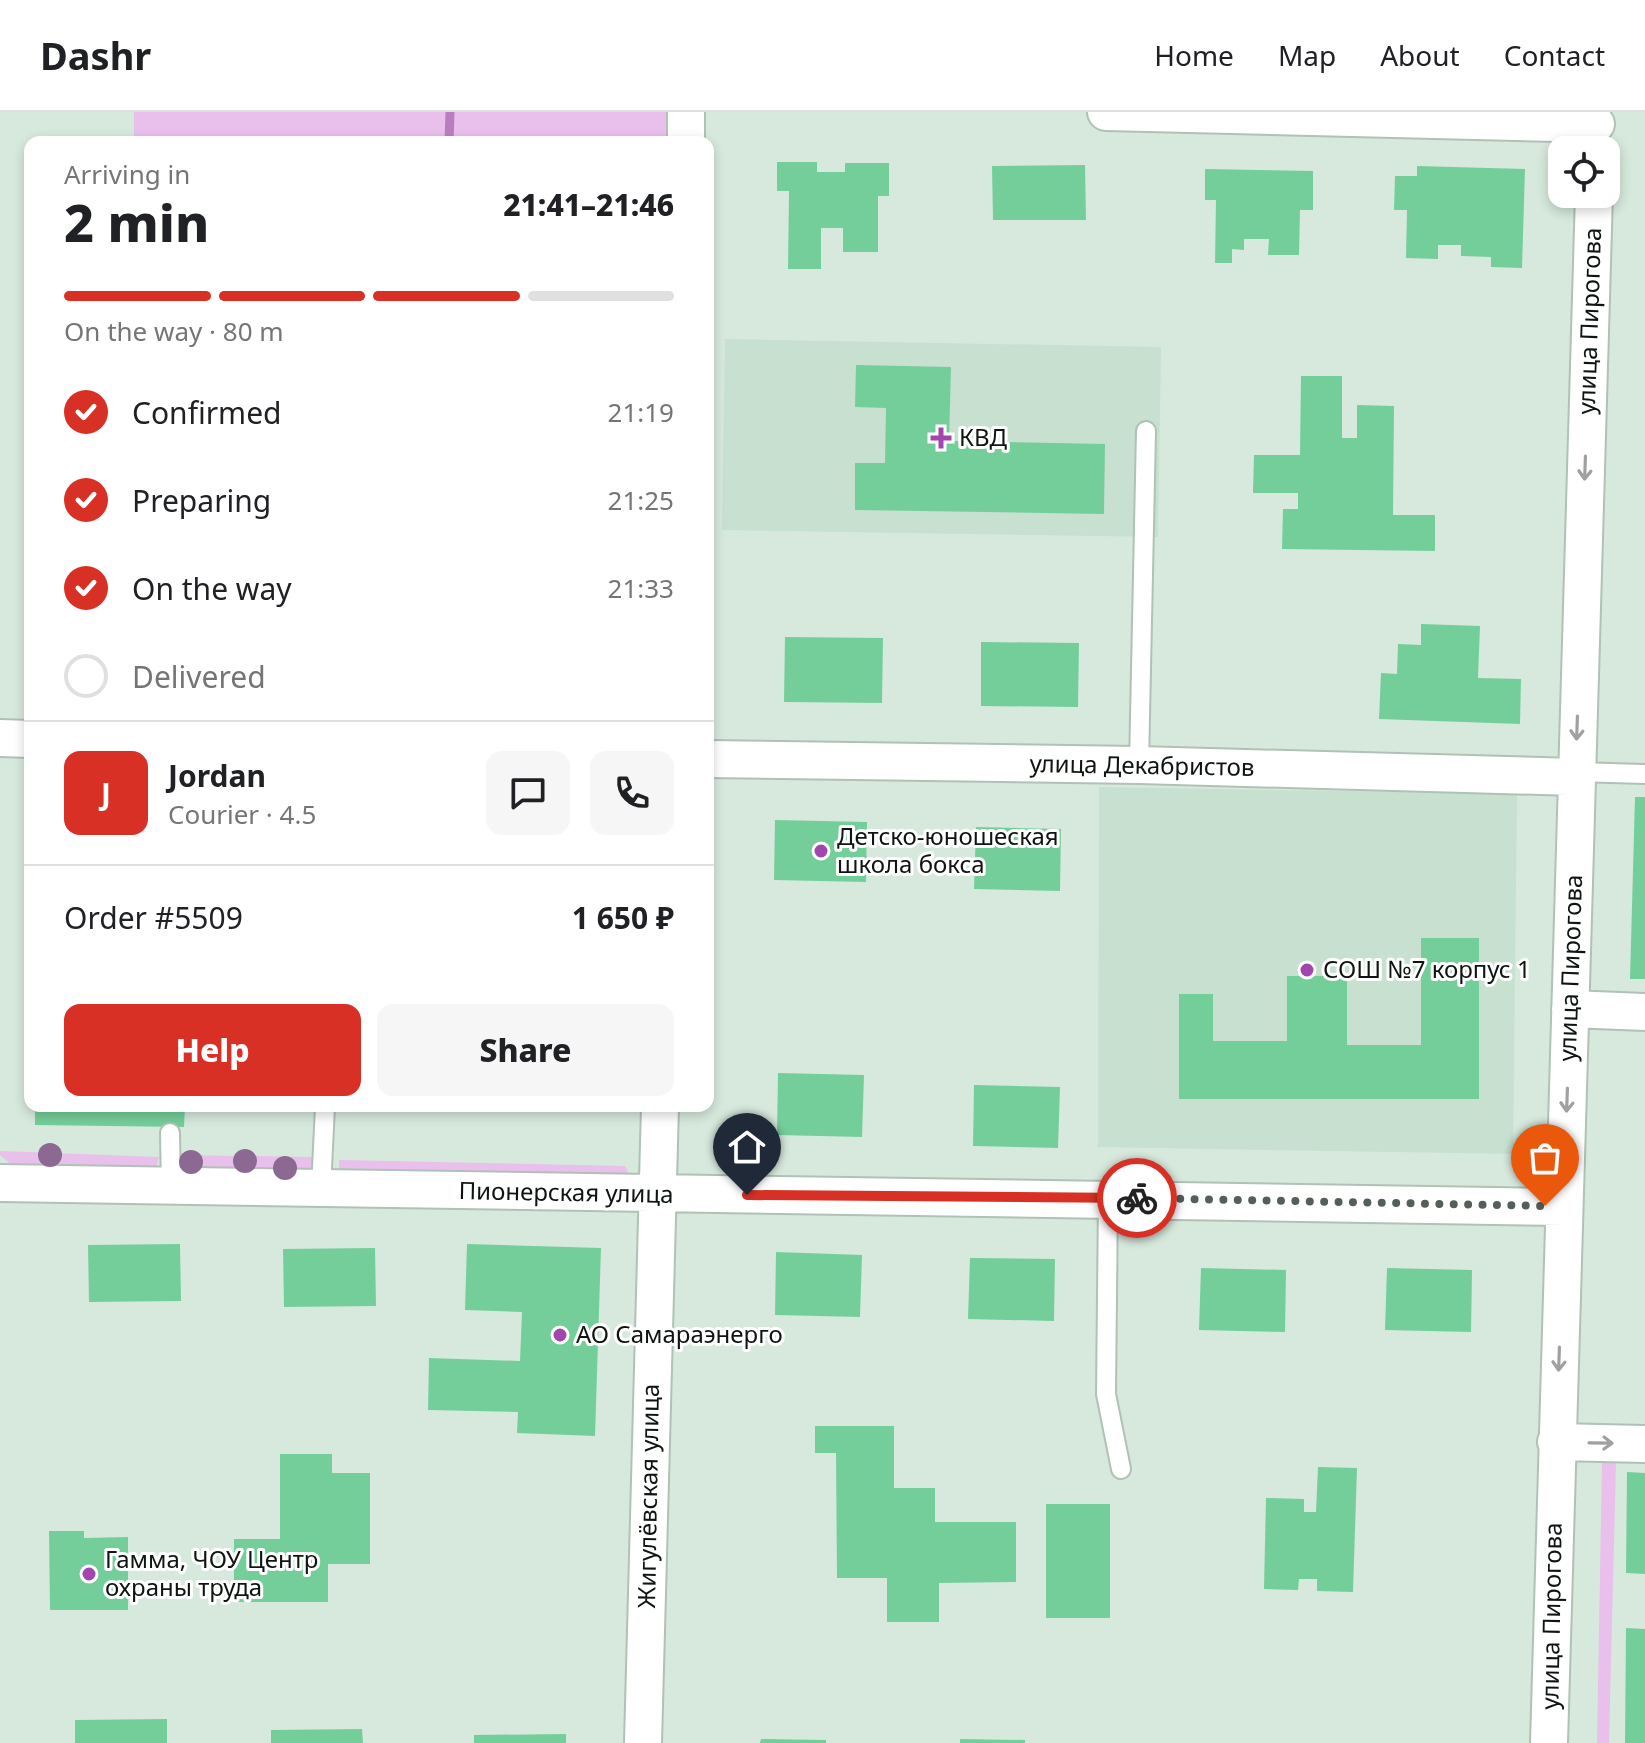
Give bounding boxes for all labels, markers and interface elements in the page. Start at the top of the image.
text: Dashr [40,29,151,81]
text: Home [1154,36,1234,74]
text: Map [1278,36,1336,74]
text: About [1380,36,1460,74]
text: Contact [1504,36,1605,74]
map controls [1548,136,1620,208]
button: locate [1548,136,1620,208]
text: Arriving in [64,156,190,192]
text: 21:41–21:46 [503,184,674,225]
text: 2 min [64,186,209,257]
street label: улица Пирогова [1569,227,1608,415]
text: On the way · 80 m [64,313,284,349]
icon: check [64,390,108,434]
text: Confirmed [132,392,282,433]
text: 21:19 [608,394,674,430]
place label: КВД [959,420,1008,453]
marker: КВД [930,427,952,449]
one-way arrow [1578,454,1593,481]
icon: check [64,478,108,522]
text: Preparing [132,480,271,521]
text: 21:25 [608,482,674,518]
icon: check [64,566,108,610]
text: On the way [132,568,292,609]
text: 21:33 [608,570,674,606]
text: Delivered [132,656,266,697]
one-way arrow [1570,714,1585,741]
street label: улица Декабристов [1029,746,1255,783]
button: chat [486,751,570,835]
button: phone [590,751,674,835]
text: Jordan [168,755,266,796]
text: J [101,773,111,814]
text: Courier · 4.5 [168,796,316,832]
place label: Детско-юношеская школа бокса [837,819,1059,880]
marker: Детско-юношеская школа бокса [812,842,830,860]
street label: улица Пирогова [1550,874,1589,1062]
text: Order #5509 [64,897,243,938]
text: 1 650 ₽ [572,897,674,938]
place label: СОШ №7 корпус 1 [1323,952,1531,985]
marker: СОШ №7 корпус 1 [1298,961,1316,979]
button: Help [64,1004,361,1096]
button: Share [377,1004,674,1096]
one-way arrow [1560,1086,1575,1113]
pin [713,1113,781,1195]
pin [1511,1124,1579,1206]
icon: home [725,1125,769,1169]
icon: bag [1523,1136,1567,1180]
courier [1097,1158,1177,1238]
street label: Пионерская улица [458,1173,674,1210]
icon: bike [1115,1176,1159,1220]
place label: АО Самараэнерго [576,1317,783,1350]
marker: АО Самараэнерго [551,1326,569,1344]
one-way arrow [1552,1345,1567,1372]
street label: Жигулёвская улица [629,1383,666,1609]
one-way arrow [1587,1435,1614,1451]
street label: улица Пирогова [1532,1522,1569,1710]
place label: Гамма, ЧОУ Центр охраны труда [105,1542,318,1603]
marker: Гамма, ЧОУ Центр охраны труда [80,1565,98,1583]

